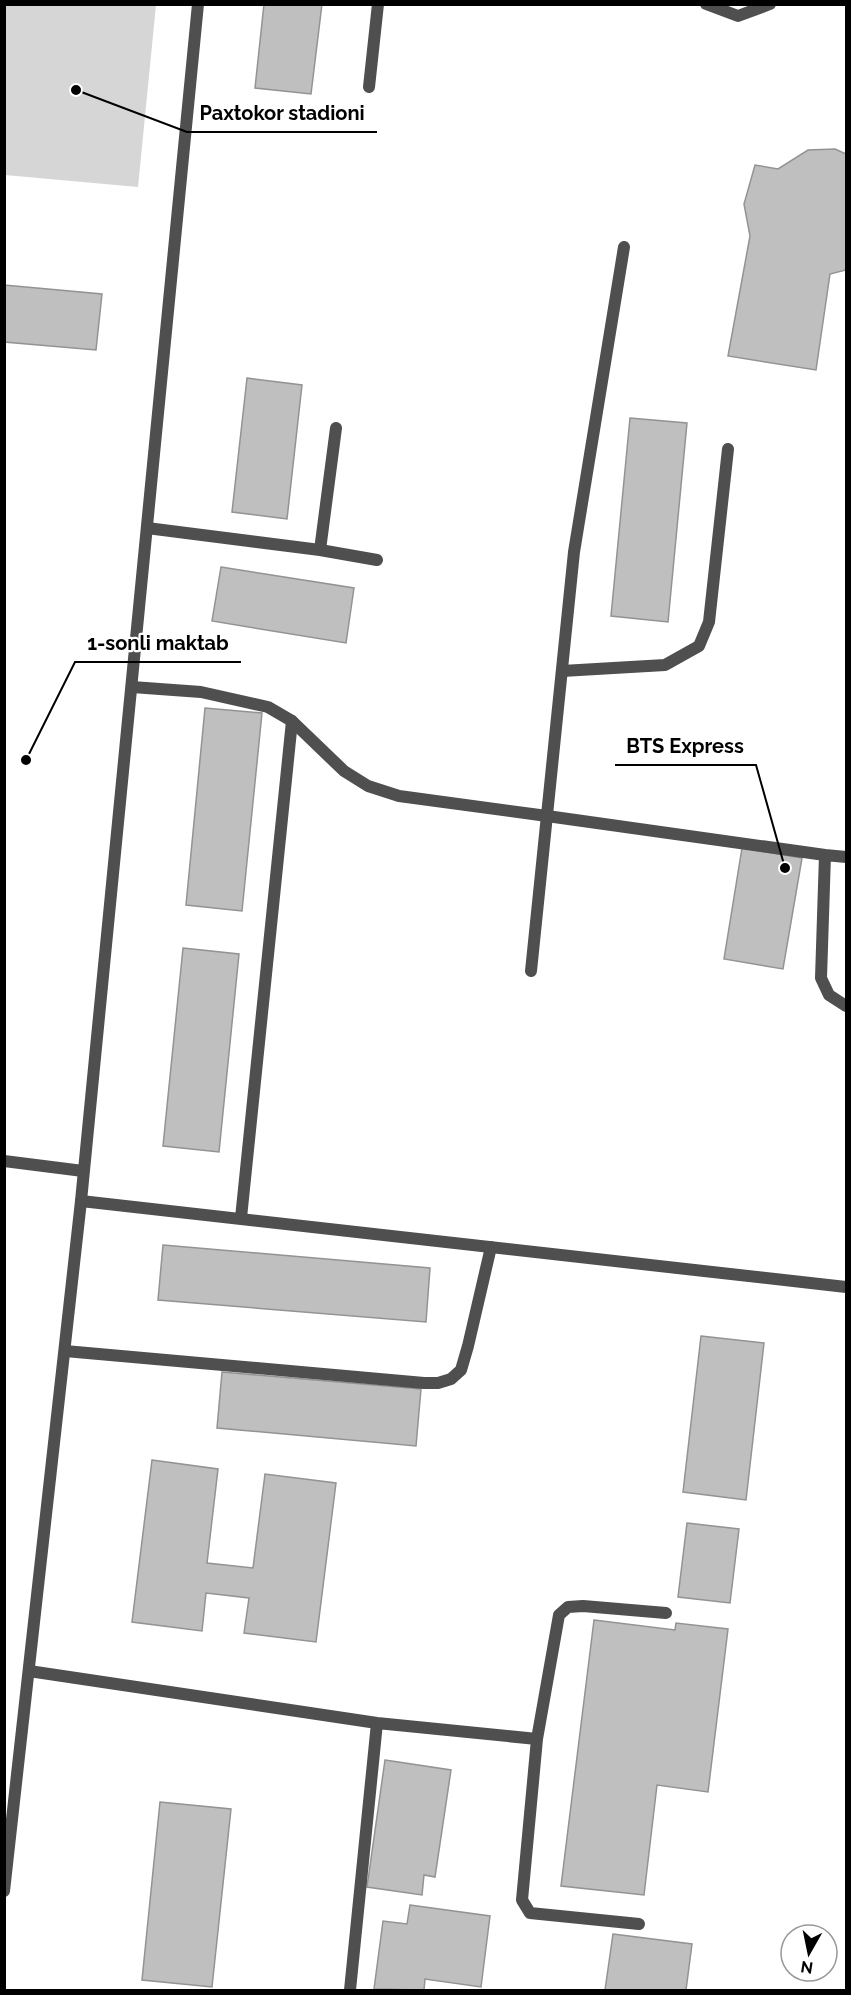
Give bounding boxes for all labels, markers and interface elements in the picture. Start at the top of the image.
callout: Paxtokor stadioni [187,94,377,132]
text: Paxtokor stadioni [199,101,365,125]
callout: 1-sonli maktab [75,624,241,662]
text: 1-sonli maktab [87,631,229,655]
callout: BTS Express [615,727,756,765]
text: BTS Express [626,734,744,758]
north arrow [779,1923,839,1983]
text: N [799,1957,814,1978]

